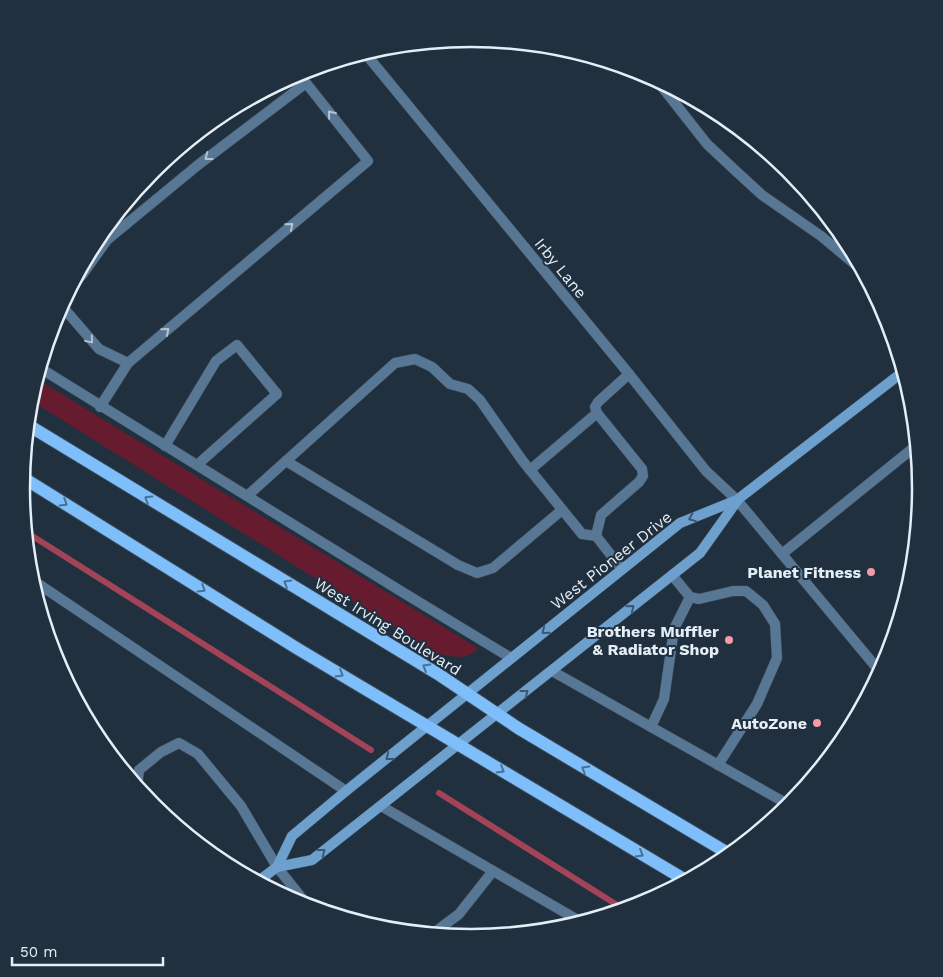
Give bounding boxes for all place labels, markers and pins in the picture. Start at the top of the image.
place label: Planet Fitness [747,563,861,582]
marker: Planet Fitness [865,566,877,578]
place label: Brothers Muffler & Radiator Shop [587,622,719,659]
marker: Brothers Muffler & Radiator Shop [723,634,735,646]
place label: AutoZone [731,714,807,733]
marker: AutoZone [811,717,823,729]

